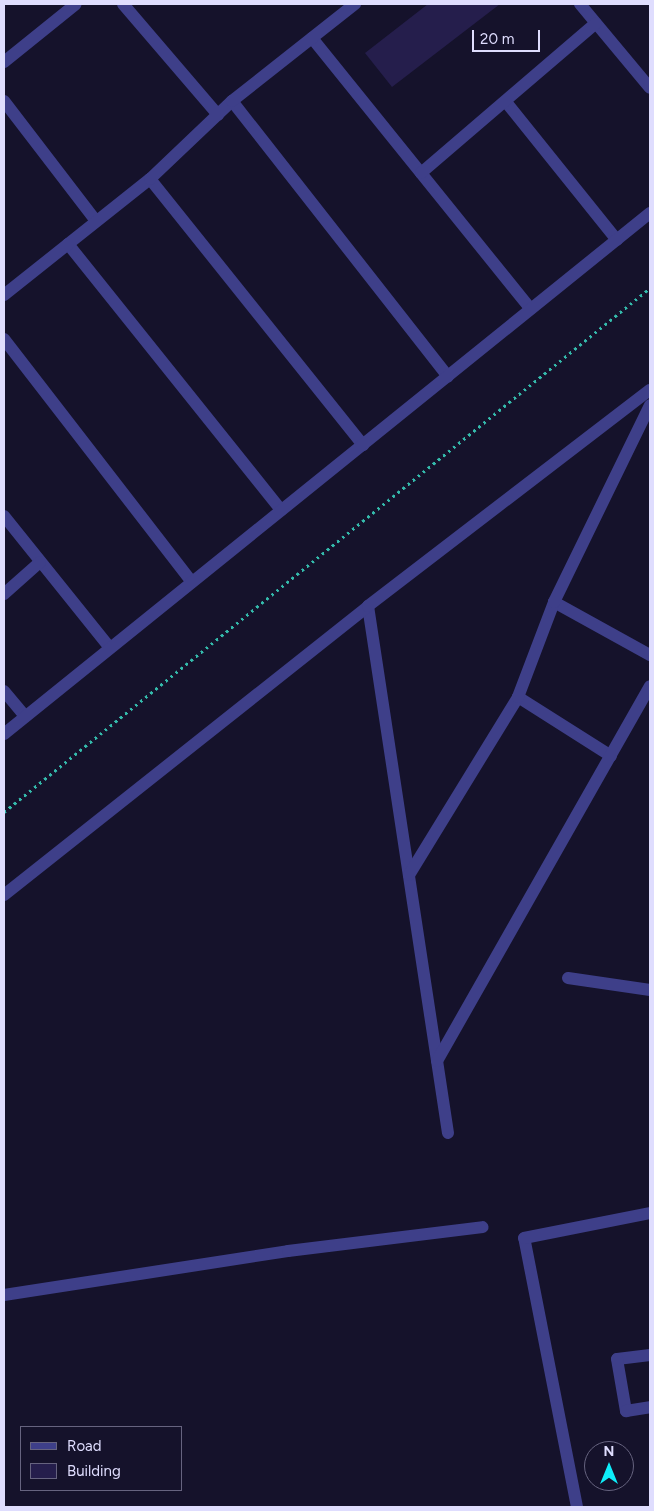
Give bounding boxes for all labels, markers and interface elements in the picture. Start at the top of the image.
scale bar [474,20,542,52]
text: 20 m [480,30,514,48]
legend [20,1426,182,1491]
text: Road [67,1437,102,1455]
north arrow [584,1441,634,1491]
text: N [604,1443,614,1460]
text: Building [67,1462,121,1480]

